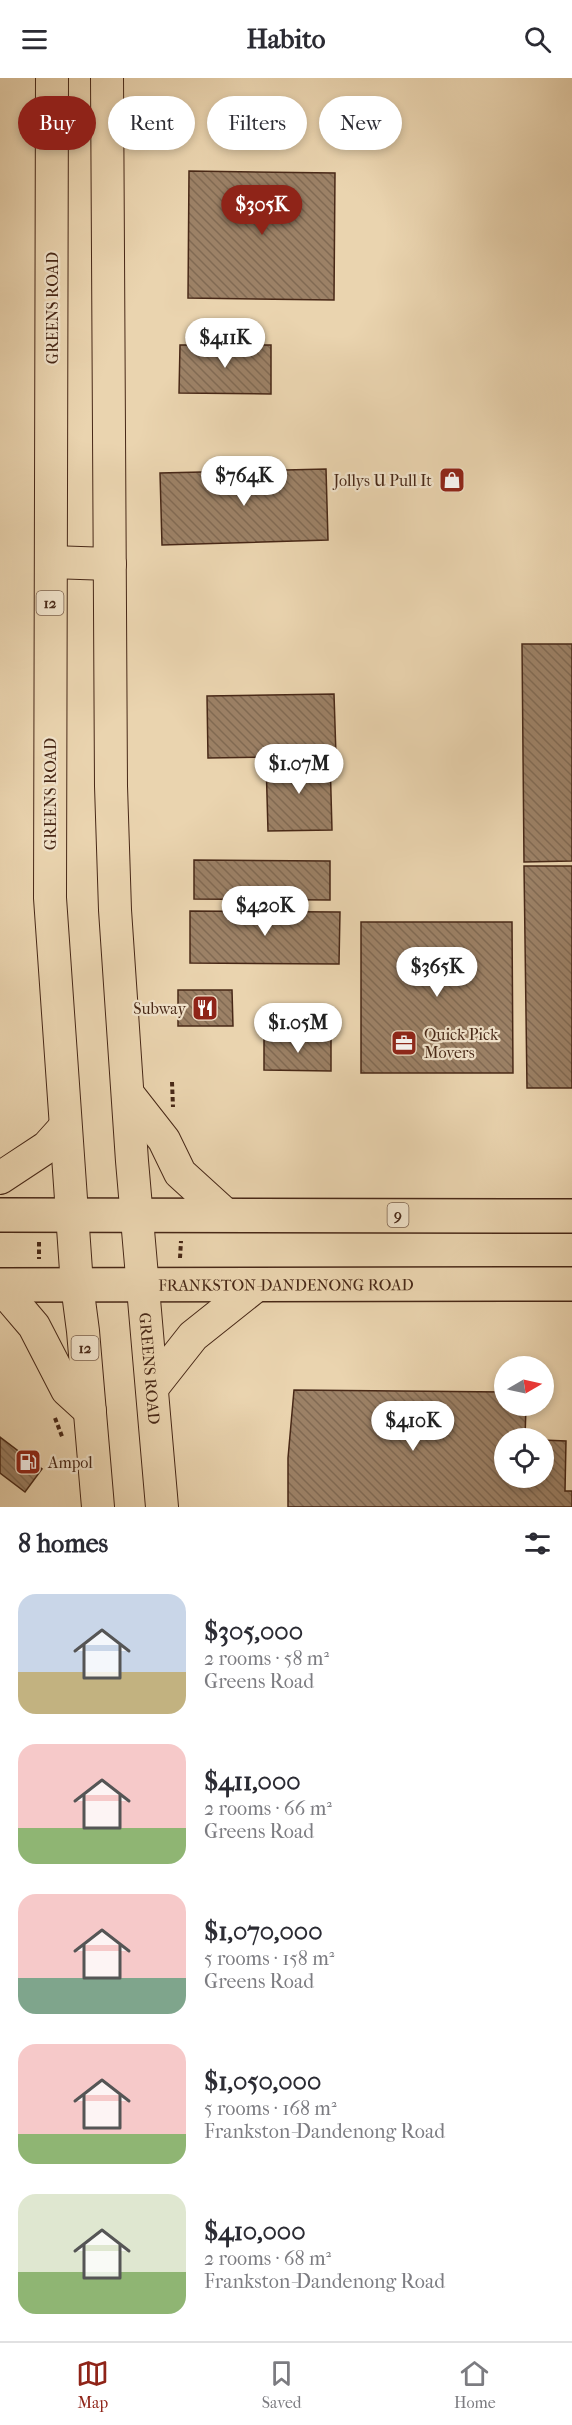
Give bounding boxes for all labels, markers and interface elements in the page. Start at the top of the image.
icon: menu [18,23,51,56]
text: Habito [247,23,325,55]
icon: search [521,23,554,56]
chip: Buy [18,96,96,150]
chip: Rent [108,96,195,150]
chip: Filters [207,96,307,150]
chip: New [319,96,402,150]
pin: $305K [220,185,304,236]
text: $305K [235,193,289,216]
street label: GREENS ROAD [43,252,62,364]
pin: $411K [183,318,267,369]
text: $411K [199,326,251,349]
pin: $764K [202,456,286,507]
text: $764K [215,464,273,487]
shop icon: Jollys U Pull It [437,465,467,495]
place label: Jollys U Pull It [331,471,432,490]
road number: 12 [36,591,64,615]
street label: GREENS ROAD [41,738,60,850]
pin: $1.07M [250,744,348,795]
text: $1.07M [269,752,329,775]
pin: $420K [223,886,307,937]
text: $420K [236,894,294,917]
pin: $365K [395,947,479,998]
text: $365K [410,955,464,978]
restaurant icon: Subway [190,993,220,1023]
place label: Subway [133,999,186,1018]
pin: $1.05M [249,1003,347,1054]
text: $1.05M [268,1011,328,1034]
place label: Quick Pick Movers [424,1025,499,1062]
office icon: Quick Pick Movers [389,1028,419,1058]
road number: 9 [388,1203,408,1227]
street label: FRANKSTON-DANDENONG ROAD [158,1275,414,1294]
street label: GREENS ROAD [136,1312,164,1425]
road number: 12 [72,1336,98,1360]
north arrow [494,1356,554,1416]
map controls [494,1356,554,1488]
pin: $410K [371,1401,455,1452]
text: $410K [385,1409,441,1432]
button: locate [494,1428,554,1488]
fuel station icon: Ampol [13,1447,43,1477]
place label: Ampol [47,1453,93,1472]
icon: filters [521,1527,554,1560]
text: 8 homes [18,1528,108,1559]
text: $305,000 [204,1616,303,1647]
icon: home [66,1618,138,1690]
text: 2 rooms · 58 m² [204,1647,329,1670]
text: Greens Road [204,1670,314,1693]
text: $411,000 [204,1766,301,1797]
icon: home [66,1768,138,1840]
text: 2 rooms · 66 m² [204,1797,332,1820]
text: Greens Road [204,1820,314,1843]
text: $1,070,000 [204,1916,323,1947]
icon: home [66,1918,138,1990]
text: 5 rooms · 158 m² [204,1947,334,1970]
text: Greens Road [204,1970,314,1993]
text: $1,050,000 [204,2066,321,2097]
icon: home [66,2068,138,2140]
text: 5 rooms · 168 m² [204,2097,337,2120]
text: Frankston-Dandenong Road [204,2120,445,2143]
text: $410,000 [204,2216,306,2247]
icon: home [66,2218,138,2290]
text: 2 rooms · 68 m² [204,2247,331,2270]
text: Frankston-Dandenong Road [204,2270,445,2293]
tab: Map [76,2357,109,2412]
tab: Saved [262,2357,302,2412]
tab: Home [454,2357,496,2412]

